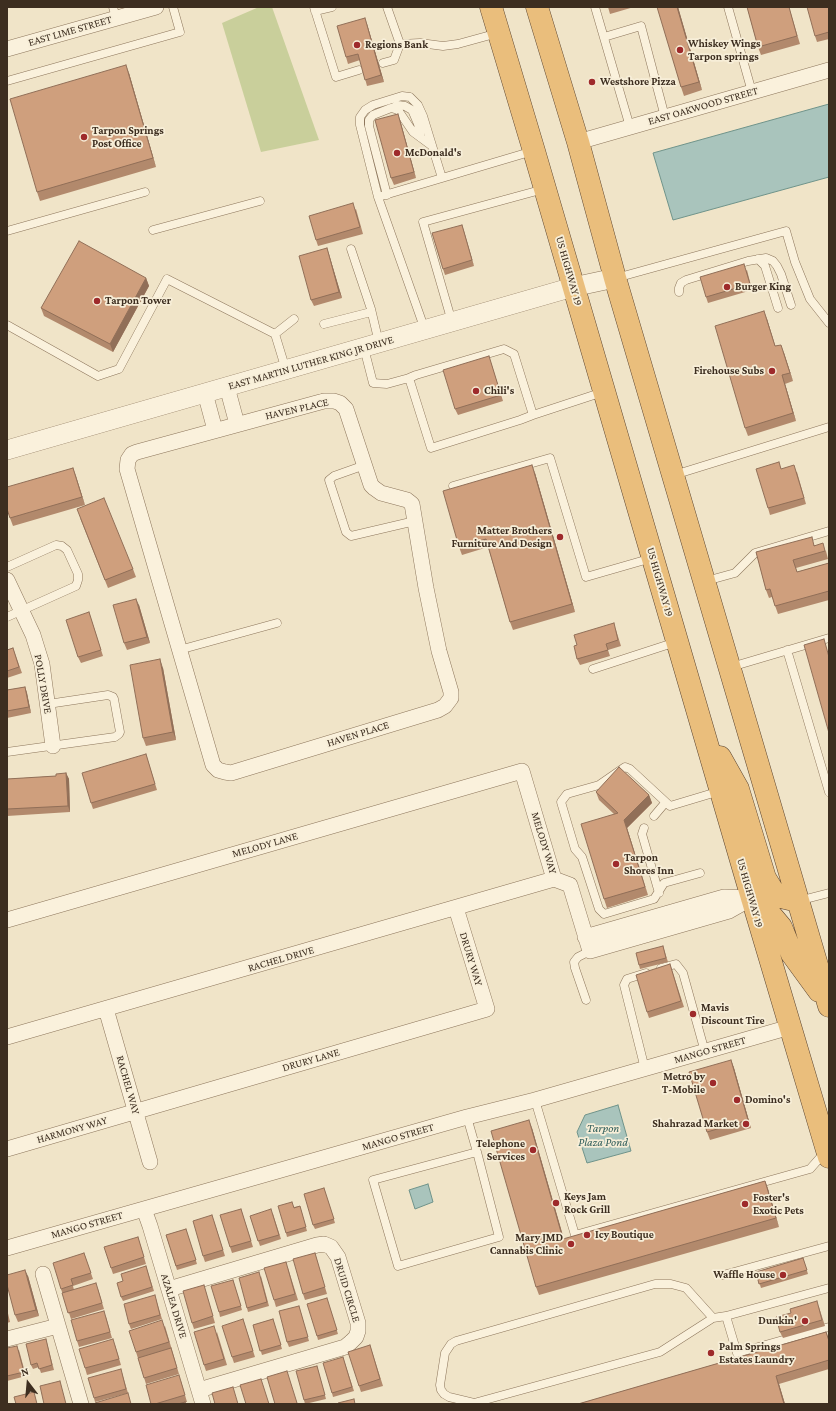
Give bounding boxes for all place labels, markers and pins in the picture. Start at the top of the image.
place label: Whiskey Wings Tarpon springs [688,37,761,63]
place label: Regions Bank [365,38,428,52]
marker: Regions Bank [352,40,362,50]
marker: Whiskey Wings Tarpon springs [675,45,685,55]
place label: Westshore Pizza [600,75,676,89]
marker: Westshore Pizza [587,77,597,87]
place label: Tarpon Springs Post Office [92,124,164,150]
marker: Tarpon Springs Post Office [79,132,89,142]
place label: McDonald's [405,146,461,160]
marker: McDonald's [392,148,402,158]
place label: Burger King [735,280,791,294]
marker: Burger King [722,282,732,292]
place label: Tarpon Tower [105,294,171,308]
marker: Tarpon Tower [92,296,102,306]
place label: Firehouse Subs [694,364,764,378]
marker: Firehouse Subs [767,366,777,376]
place label: Chili's [484,384,514,398]
marker: Chili's [471,386,481,396]
place label: Matter Brothers Furniture And Design [452,524,552,550]
marker: Matter Brothers Furniture And Design [555,532,565,542]
place label: Tarpon Shores Inn [624,851,674,877]
marker: Tarpon Shores Inn [611,859,621,869]
place label: Mavis Discount Tire [701,1001,765,1027]
marker: Mavis Discount Tire [688,1009,698,1019]
place label: Metro by T-Mobile [662,1070,705,1096]
marker: Metro by T-Mobile [708,1078,718,1088]
place label: Domino's [745,1093,790,1107]
marker: Domino's [732,1095,742,1105]
place label: Shahrazad Market [652,1117,738,1131]
marker: Shahrazad Market [741,1119,751,1129]
place label: Telephone Services [476,1137,525,1163]
marker: Telephone Services [528,1145,538,1155]
place label: Keys Jam Rock Grill [564,1190,610,1216]
place label: Foster's Exotic Pets [753,1191,804,1217]
marker: Keys Jam Rock Grill [551,1198,561,1208]
marker: Foster's Exotic Pets [740,1199,750,1209]
place label: Icy Boutique [595,1228,654,1242]
marker: Icy Boutique [582,1230,592,1240]
place label: Mary JMD Cannabis Clinic [490,1231,563,1257]
marker: Mary JMD Cannabis Clinic [566,1239,576,1249]
place label: Waffle House [713,1268,775,1282]
marker: Waffle House [778,1270,788,1280]
place label: Dunkin' [758,1314,797,1328]
marker: Dunkin' [800,1316,810,1326]
place label: Palm Springs Estates Laundry [719,1340,794,1366]
marker: Palm Springs Estates Laundry [706,1348,716,1358]

